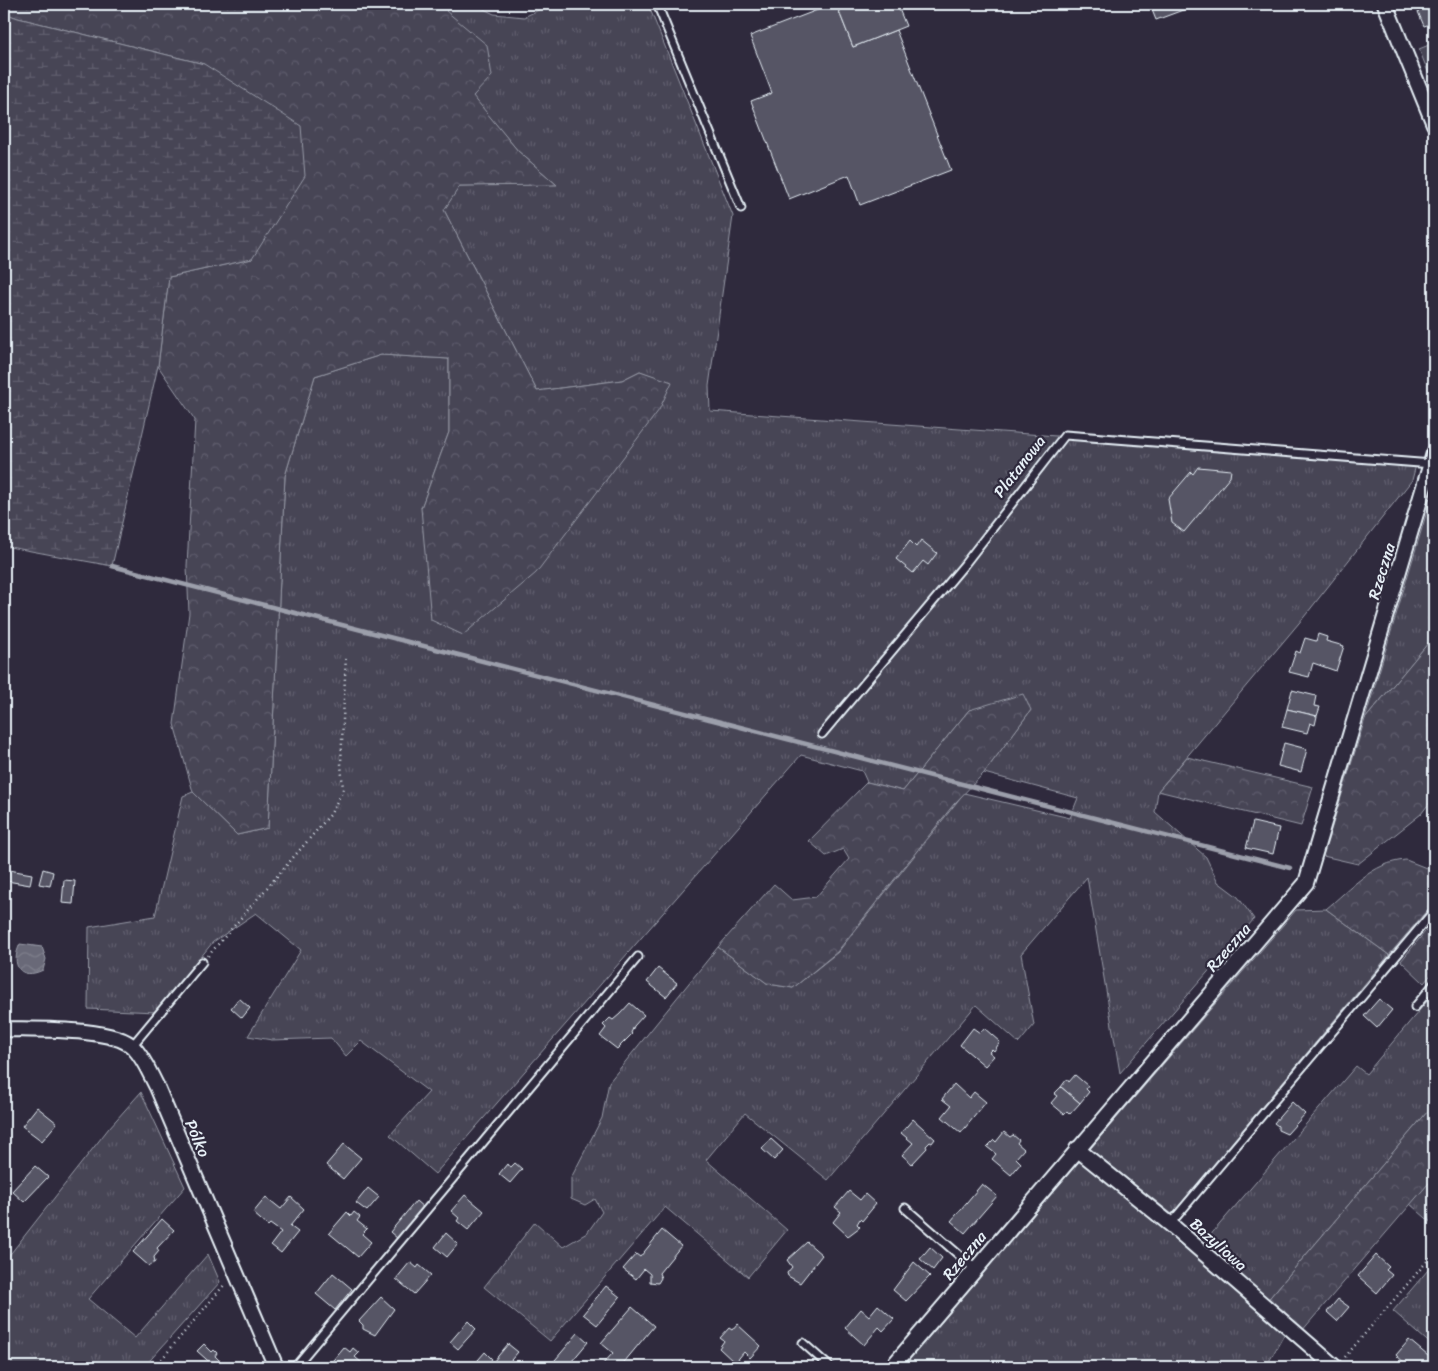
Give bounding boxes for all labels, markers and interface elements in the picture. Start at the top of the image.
street label: Platanowa [985,429,1053,504]
street label: Rzeczna [1359,538,1404,603]
street label: Rzeczna [1198,915,1259,979]
street label: Pólko [177,1115,219,1162]
street label: Bazyliowa [1183,1210,1254,1279]
street label: Rzeczna [935,1223,995,1287]

